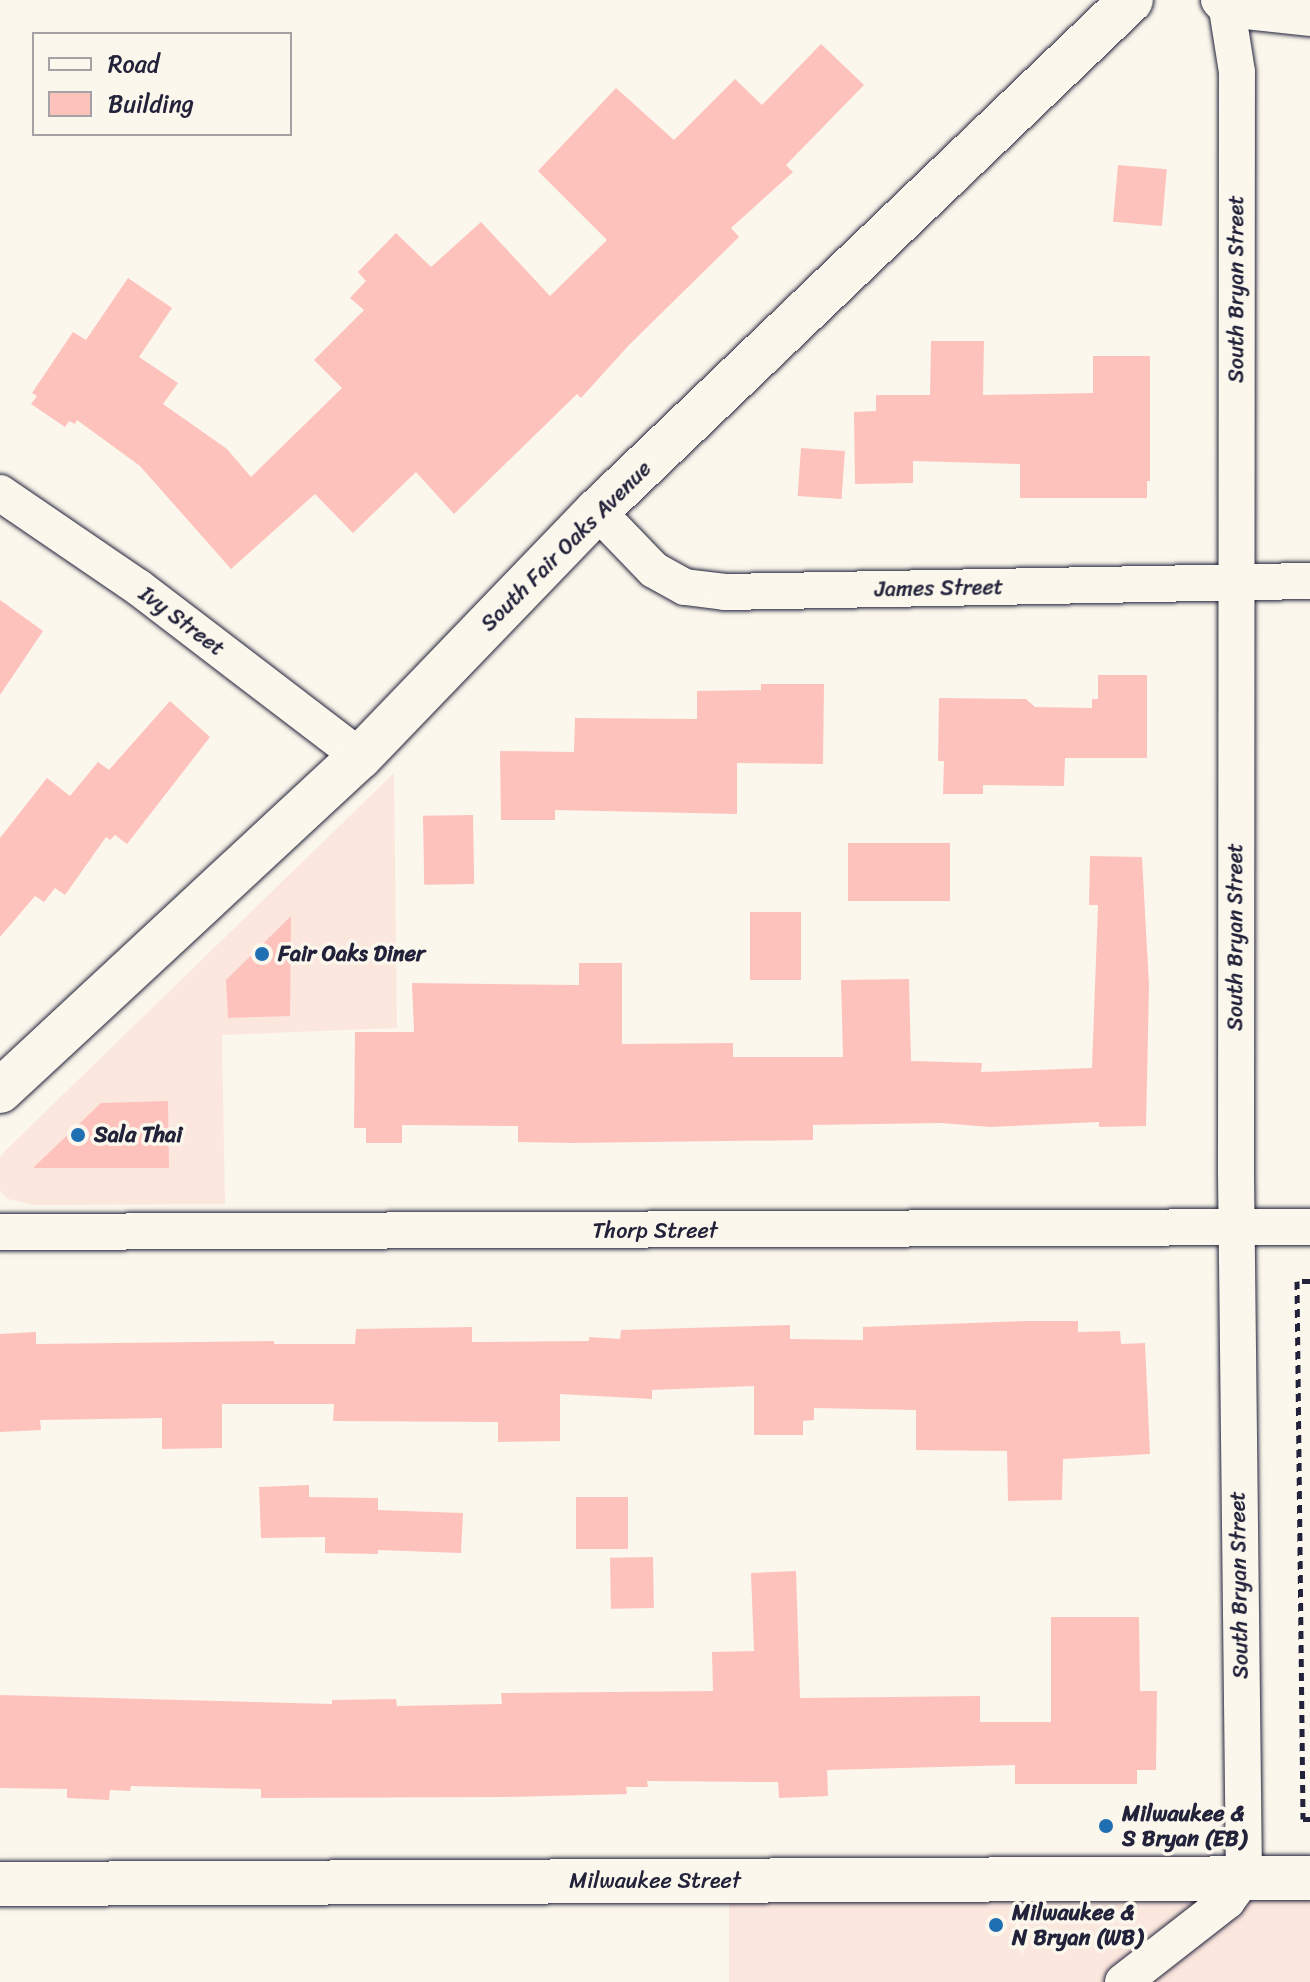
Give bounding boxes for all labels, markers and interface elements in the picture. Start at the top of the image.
legend [32,32,292,136]
text: Road [108,43,159,85]
text: Building [108,83,194,125]
street label: South Bryan Street [1223,194,1249,384]
street label: South Fair Oaks Avenue [475,455,657,637]
street label: James Street [874,574,1004,602]
street label: Ivy Street [134,580,230,662]
street label: South Bryan Street [1222,842,1248,1032]
place label: Fair Oaks Diner [278,941,426,967]
marker: Fair Oaks Diner [253,945,271,963]
place label: Sala Thai [94,1122,183,1148]
marker: Sala Thai [69,1126,87,1144]
street label: Thorp Street [592,1218,718,1244]
street label: South Bryan Street [1224,1489,1254,1681]
place label: Milwaukee & S Bryan (EB) [1122,1800,1246,1852]
marker: Milwaukee & S Bryan (EB) [1097,1817,1115,1835]
street label: Milwaukee Street [569,1868,741,1894]
place label: Milwaukee & N Bryan (WB) [1012,1899,1143,1950]
marker: Milwaukee & N Bryan (WB) [987,1916,1005,1934]

